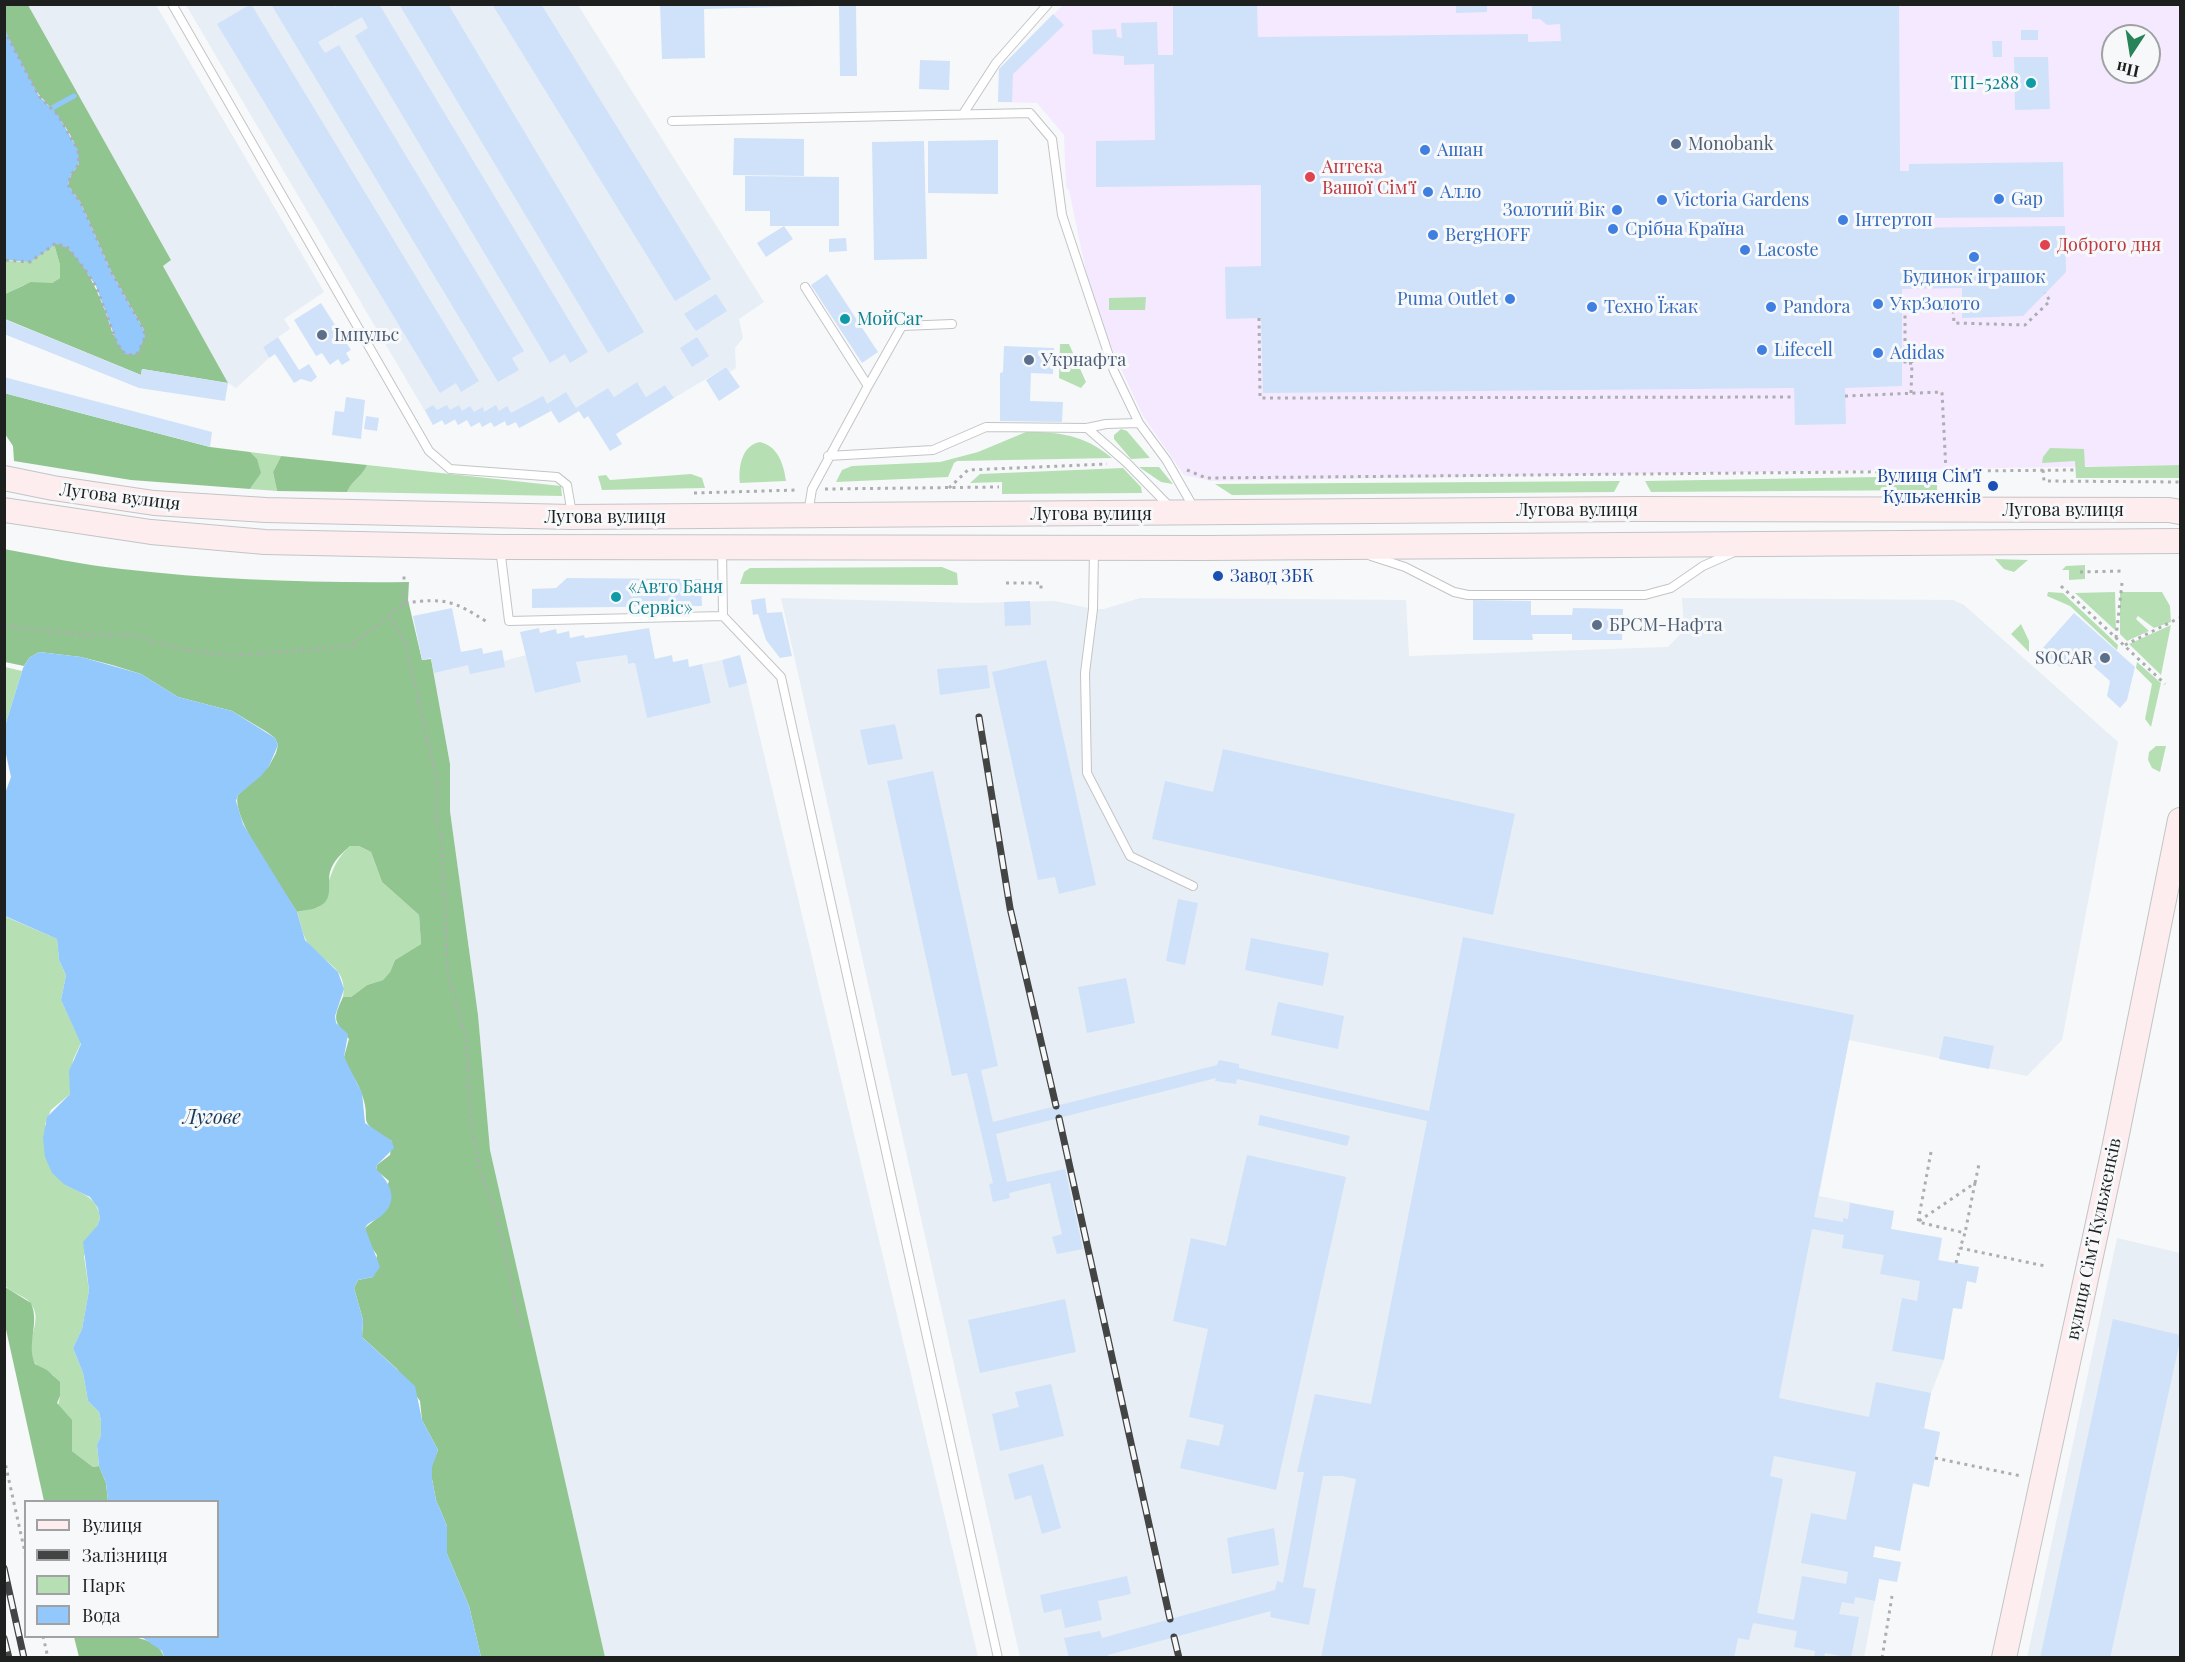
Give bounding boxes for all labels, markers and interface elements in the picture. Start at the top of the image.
north arrow [2101,24,2161,84]
text: Пн [2114,57,2141,83]
place label: ТП-5288 [1951,72,2019,94]
marker: ТП-5288 [2024,76,2038,90]
place label: Monobank [1688,133,1774,155]
marker: Monobank [1669,137,1683,151]
place label: Ашан [1437,139,1483,161]
marker: Ашан [1418,143,1432,157]
place label: Аптека Вашої Сім'ї [1322,156,1416,198]
marker: Аптека Вашої Сім'ї [1303,170,1317,184]
place label: Алло [1440,181,1481,203]
marker: Алло [1421,185,1435,199]
place label: Gap [2011,188,2043,210]
place label: Victoria Gardens [1674,189,1809,211]
marker: Gap [1992,192,2006,206]
marker: Victoria Gardens [1655,193,1669,207]
place label: Золотий Вік [1503,199,1605,221]
marker: Золотий Вік [1610,203,1624,217]
place label: Інтертоп [1855,209,1932,231]
marker: Інтертоп [1836,213,1850,227]
place label: Срібна Країна [1625,218,1744,240]
marker: Срібна Країна [1606,222,1620,236]
place label: BergHOFF [1445,224,1530,246]
marker: BergHOFF [1426,228,1440,242]
place label: Доброго дня [2057,234,2161,256]
marker: Доброго дня [2038,238,2052,252]
place label: Lacoste [1757,239,1819,261]
marker: Lacoste [1738,243,1752,257]
marker: Будинок іграшок [1967,250,1981,264]
place label: Будинок іграшок [1902,266,2046,288]
place label: Puma Outlet [1397,288,1498,310]
marker: Puma Outlet [1503,292,1517,306]
place label: УкрЗолото [1890,293,1980,315]
place label: Техно Їжак [1604,296,1698,318]
place label: Pandora [1783,296,1850,318]
marker: УкрЗолото [1871,297,1885,311]
marker: Техно Їжак [1585,300,1599,314]
marker: Pandora [1764,300,1778,314]
place label: МойCar [857,308,923,330]
marker: МойCar [838,312,852,326]
place label: Імпульс [334,324,399,346]
marker: Імпульс [315,328,329,342]
place label: Lifecell [1774,339,1833,361]
place label: Adidas [1890,342,1945,364]
marker: Lifecell [1755,343,1769,357]
marker: Adidas [1871,346,1885,360]
place label: Укрнафта [1041,349,1126,371]
marker: Укрнафта [1022,353,1036,367]
place label: Вулиця Сім'ї Кульженків [1877,465,1981,508]
street label: Лугова вулиця [58,479,182,515]
marker: Вулиця Сім'ї Кульженків [1986,479,2000,493]
street label: Лугова вулиця [1516,499,1638,521]
street label: Лугова вулиця [2002,499,2124,521]
street label: Лугова вулиця [1030,503,1152,525]
street label: Лугова вулиця [544,506,666,528]
place label: Завод ЗБК [1230,565,1314,587]
marker: Завод ЗБК [1211,569,1225,583]
place label: «Авто Баня Сервіс» [628,576,723,618]
marker: «Авто Баня Сервіс» [609,590,623,604]
place label: БРСМ-Нафта [1609,614,1723,636]
marker: БРСМ-Нафта [1590,618,1604,632]
place label: SOCAR [2035,647,2093,669]
marker: SOCAR [2098,651,2112,665]
water label: Лугове [183,1106,241,1130]
street label: вулиця Сімʼї Кульженків [2062,1136,2126,1342]
legend [24,1500,219,1638]
text: Вулиця [82,1513,142,1537]
text: Залізниця [82,1543,168,1567]
text: Парк [82,1573,125,1597]
text: Вода [82,1603,120,1627]

